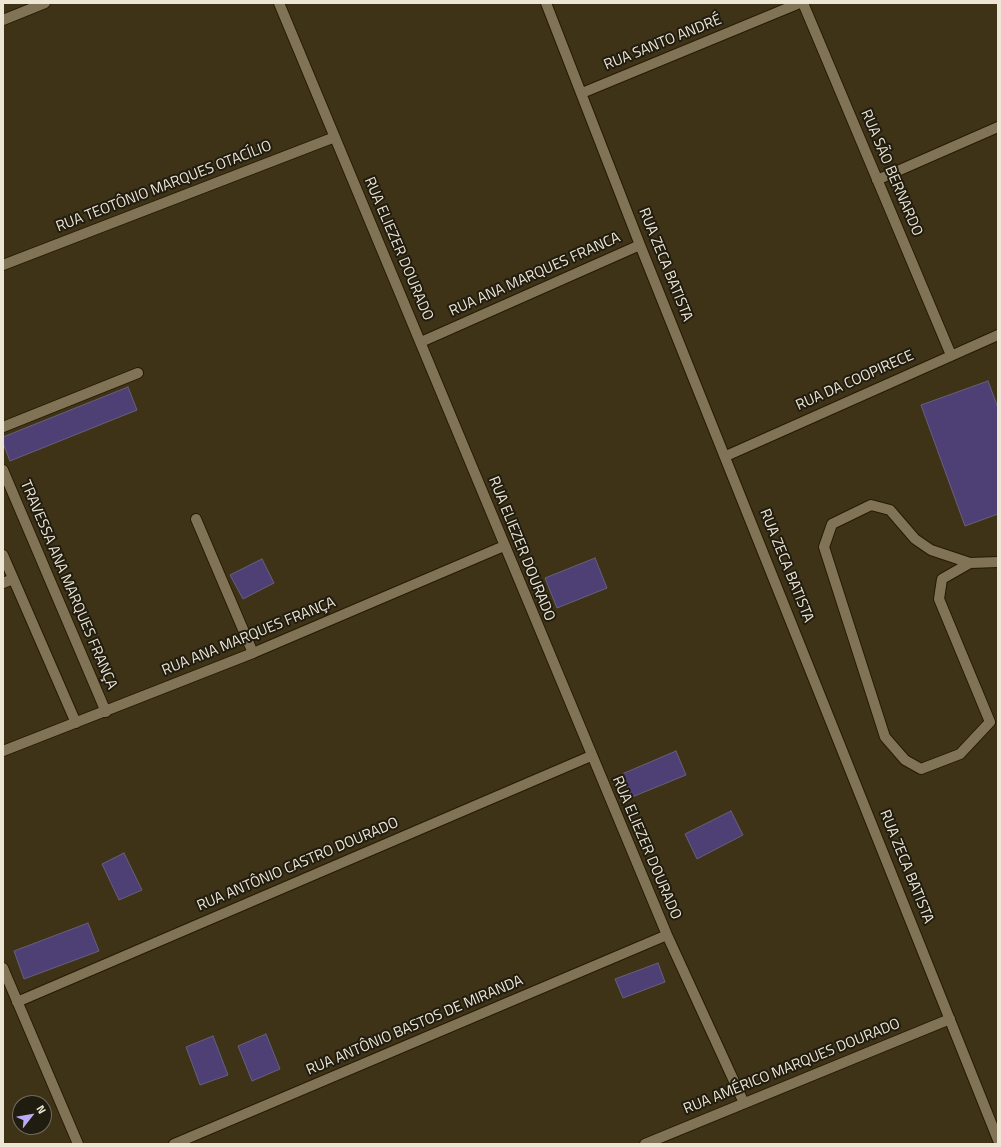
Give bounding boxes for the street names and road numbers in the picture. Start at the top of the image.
street label: RUA SANTO ANDRÉ [602,11,724,75]
street label: RUA SÃO BERNARDO [856,107,926,239]
street label: RUA TEOTÔNIO MARQUES OTACÍLIO [54,137,274,237]
street label: RUA ELIEZER DOURADO [360,174,436,324]
street label: RUA ZECA BATISTA [634,206,696,324]
street label: RUA ANA MARQUES FRANCA [447,229,623,321]
street label: RUA DA COOPIRECE [793,347,917,415]
street label: RUA ELIEZER DOURADO [484,474,558,624]
street label: TRAVESSA ANA MARQUES FRANÇA [16,478,120,692]
street label: RUA ZECA BATISTA [755,507,817,625]
street label: RUA ANA MARQUES FRANÇA [160,594,338,680]
street label: RUA ELIEZER DOURADO [608,773,684,923]
street label: RUA ZECA BATISTA [875,808,937,926]
street label: RUA ANTÔNIO CASTRO DOURADO [195,814,401,916]
street label: RUA ANTÔNIO BASTOS DE MIRANDA [304,972,526,1080]
street label: RUA AMÉRICO MARQUES DOURADO [681,1015,903,1119]

